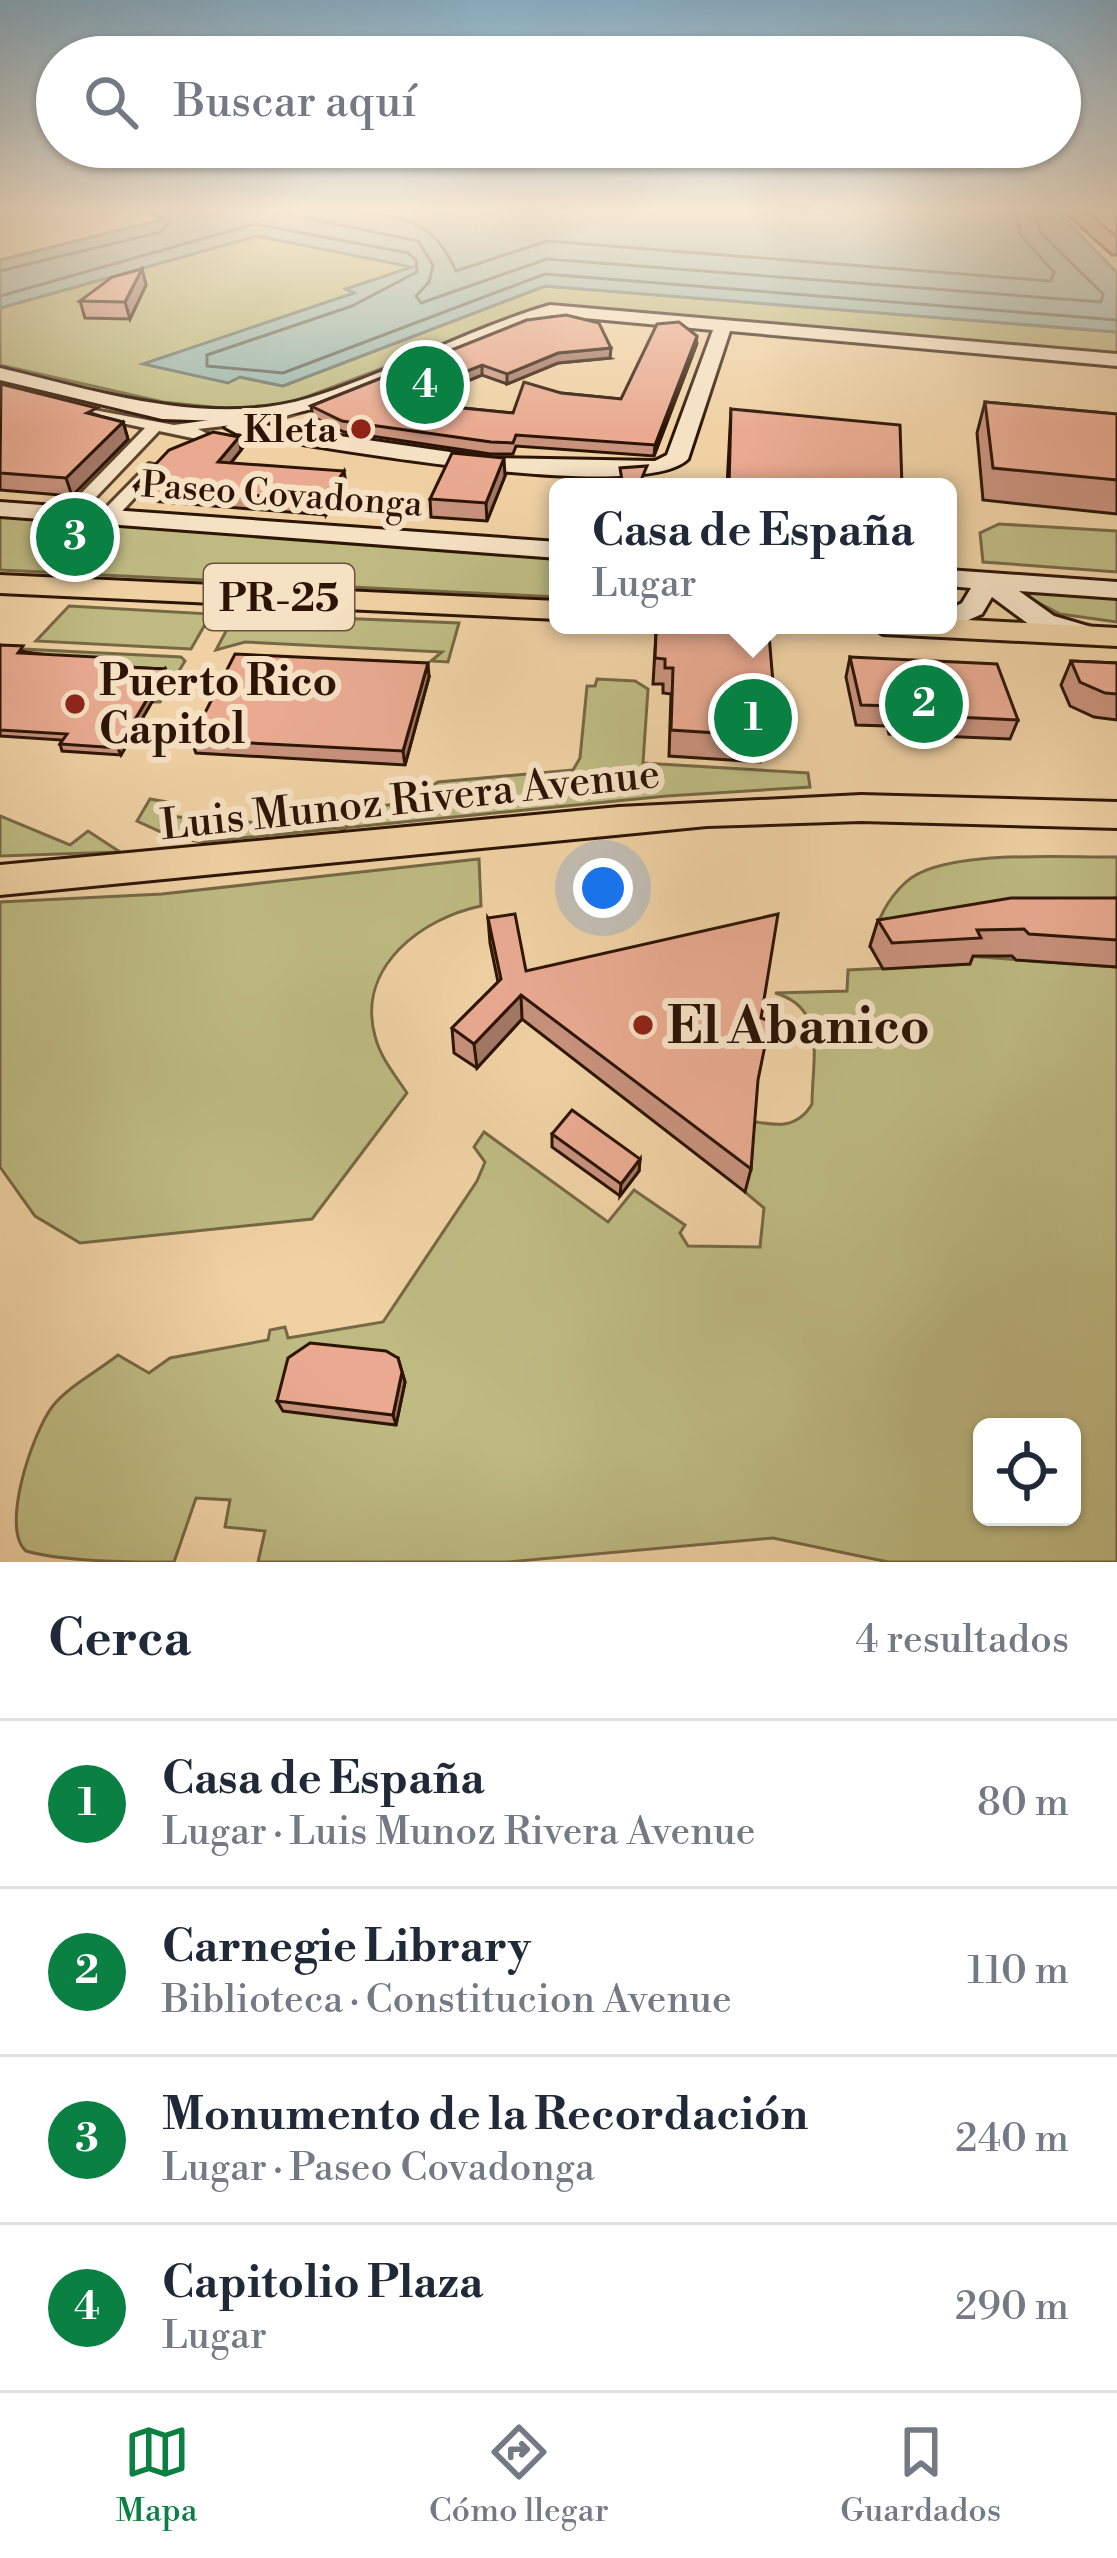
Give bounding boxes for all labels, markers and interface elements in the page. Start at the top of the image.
search box [36,36,1081,168]
icon: search [78,69,144,135]
text: Buscar aquí [174,74,416,131]
pin: 4 [386,340,464,430]
place label: Kleta [243,409,338,454]
marker: Kleta [348,416,374,442]
street label: Paseo Covadonga [140,463,425,528]
popup [549,478,957,634]
pin: 3 [36,492,114,582]
text: Casa de España [592,503,914,560]
text: Lugar [592,560,697,609]
road number: PR-25 [204,564,354,630]
place label: Puerto Rico Capitol [99,656,337,757]
pin: 2 [885,659,963,749]
pin: 1 [714,673,792,763]
marker: Puerto Rico Capitol [62,691,88,717]
street label: Luis Munoz Rivera Avenue [158,748,663,853]
your location [573,858,633,918]
place label: El Abanico [667,996,930,1060]
marker: El Abanico [630,1012,656,1038]
map controls [973,1418,1081,1526]
button: locate [973,1418,1081,1526]
text: Cerca [48,1608,191,1672]
text: 4 resultados [855,1616,1069,1665]
text: Casa de España [162,1751,484,1808]
text: 1 [78,1779,96,1828]
text: 80 m [977,1779,1069,1828]
text: Lugar · Luis Munoz Rivera Avenue [162,1808,755,1857]
text: Carnegie Library [162,1919,531,1976]
text: 2 [75,1947,99,1996]
text: 110 m [967,1947,1069,1996]
text: Biblioteca · Constitucion Avenue [162,1976,732,2025]
text: Monumento de la Recordación [162,2087,808,2144]
text: 3 [75,2115,99,2164]
text: 240 m [955,2115,1069,2164]
text: Lugar · Paseo Covadonga [162,2144,595,2193]
text: Capitolio Plaza [162,2255,483,2312]
text: 4 [74,2283,100,2332]
text: 290 m [955,2283,1069,2332]
text: Lugar [162,2312,267,2361]
tab: Mapa [116,2419,197,2532]
tab: Cómo llegar [429,2419,609,2532]
tab: Guardados [840,2419,1001,2532]

